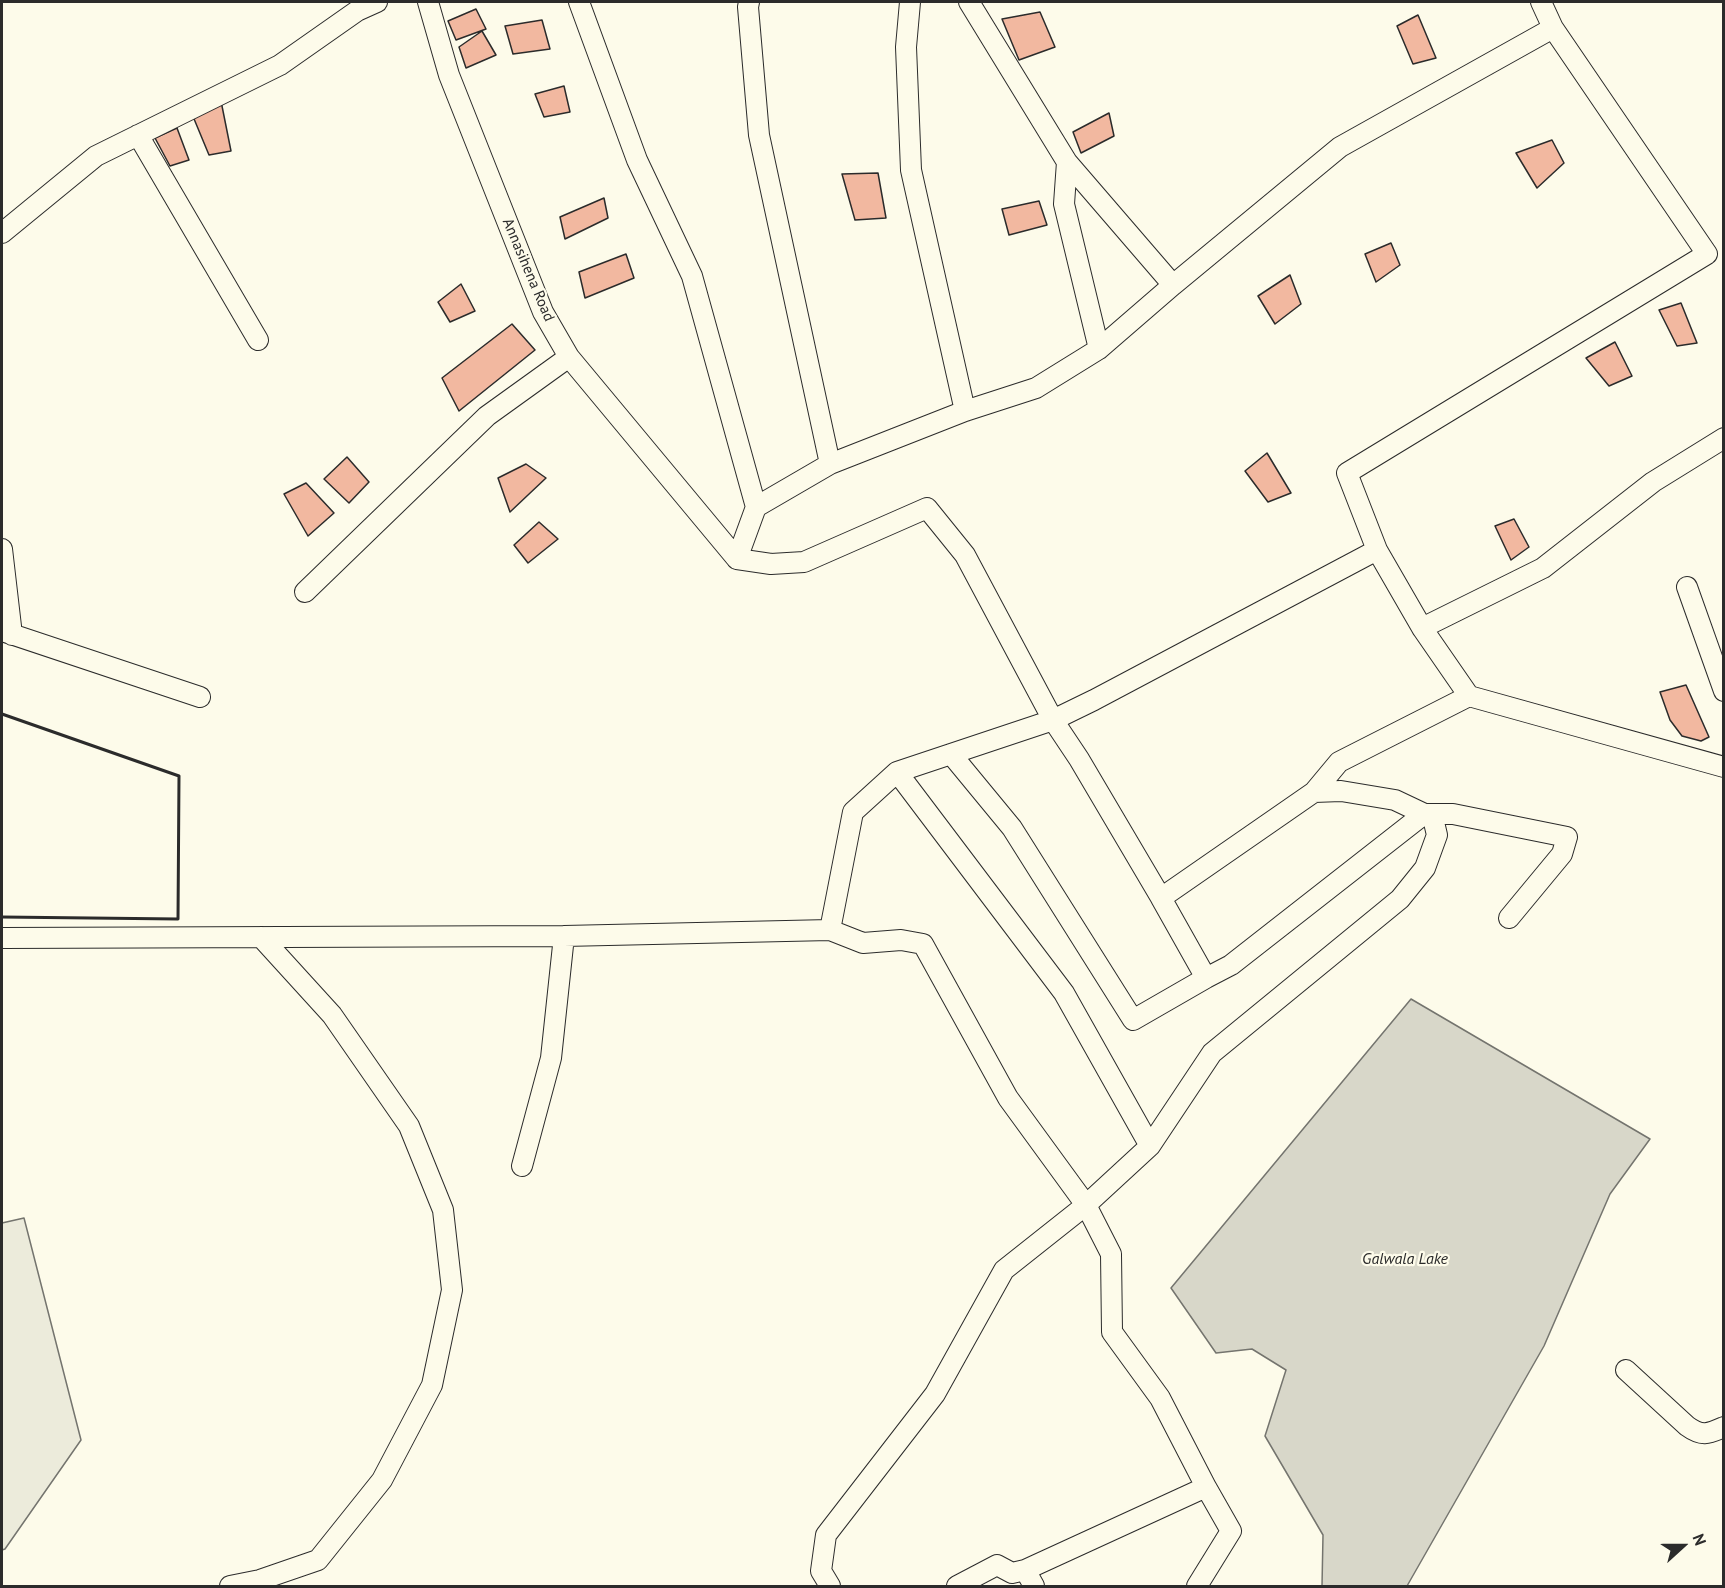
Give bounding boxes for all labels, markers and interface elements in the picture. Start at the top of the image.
street label: Annasihena Road [498,216,558,324]
water label: Galwala Lake [1362,1249,1448,1269]
north arrow [1653,1516,1713,1576]
text: N [1689,1531,1711,1548]

